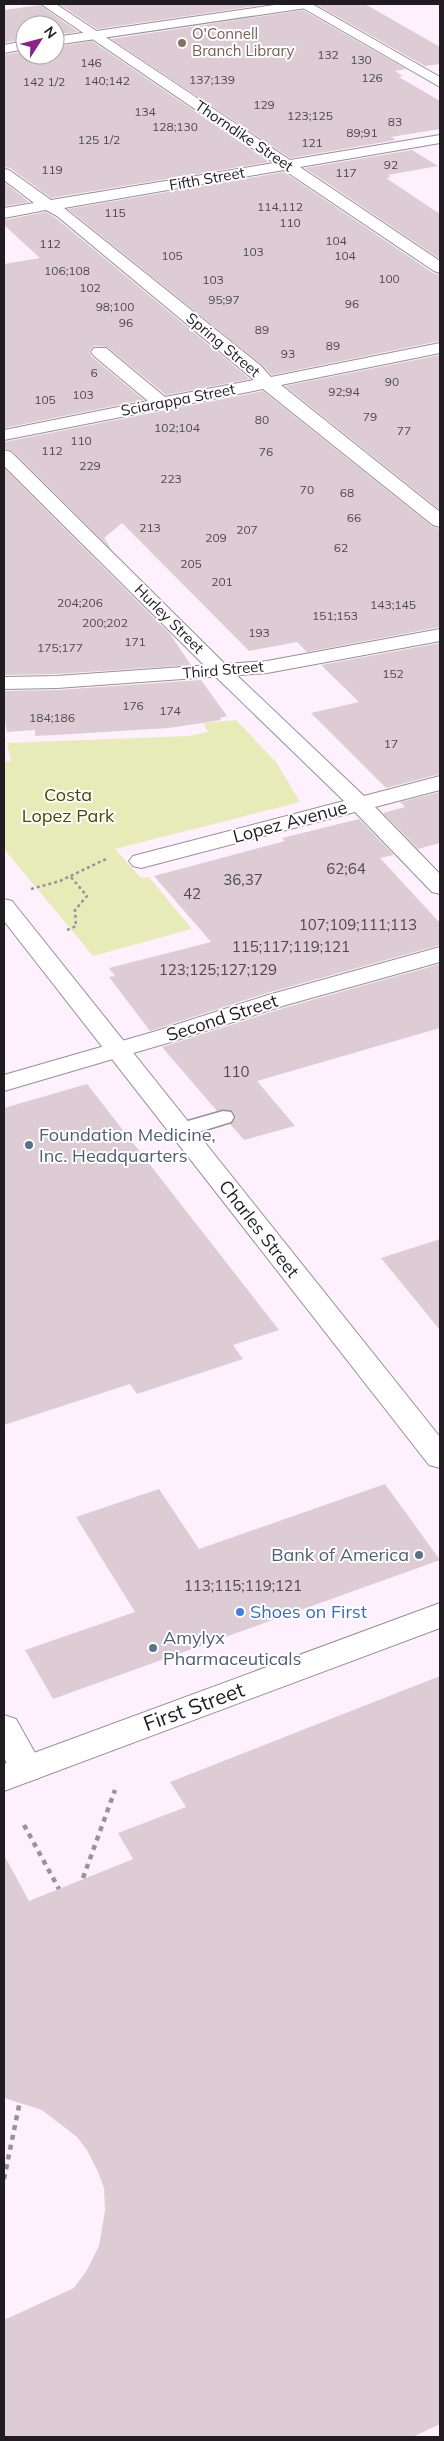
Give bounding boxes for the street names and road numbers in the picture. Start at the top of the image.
street label: Thorndike Street [192,96,297,175]
street label: Fifth Street [168,163,246,194]
street label: Spring Street [183,308,264,381]
street label: Sciarappa Street [119,379,237,420]
street label: Hurley Street [131,580,208,657]
street label: Third Street [182,657,264,683]
street label: Lopez Avenue [230,795,349,848]
street label: Second Street [163,989,280,1046]
street label: Charles Street [214,1175,305,1282]
street label: First Street [140,1676,248,1736]

